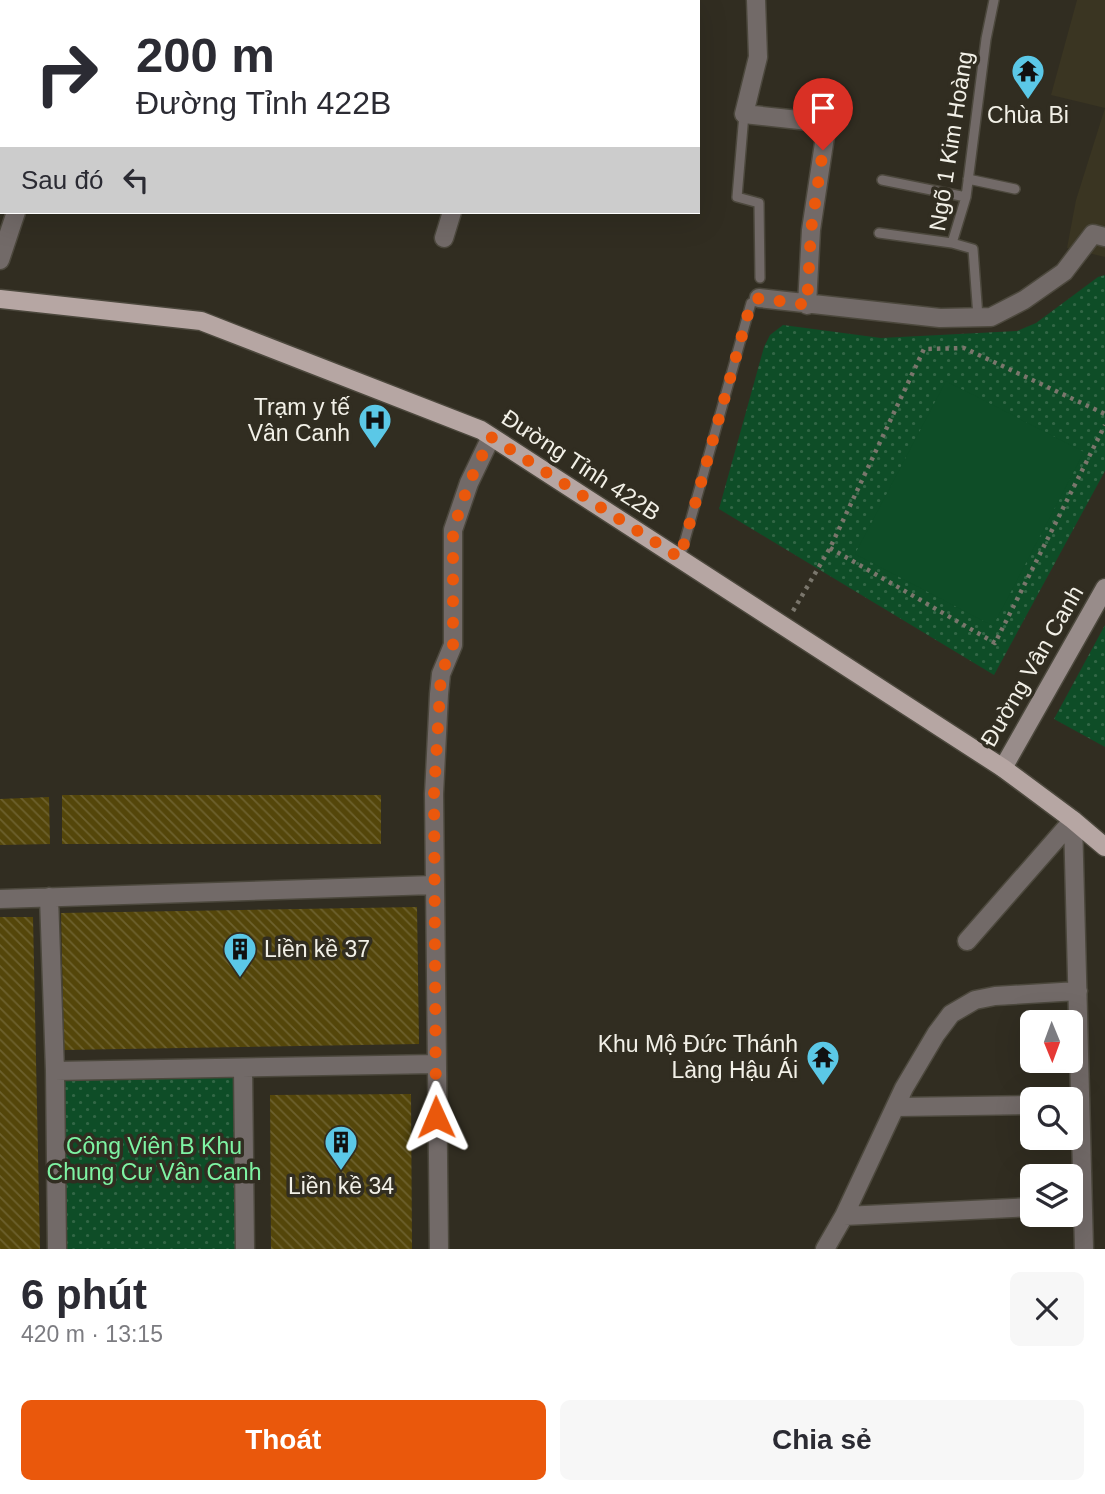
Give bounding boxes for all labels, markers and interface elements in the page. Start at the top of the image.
icon: right [21,28,112,119]
text: 200 m [136,28,275,82]
street label: Ngõ 1 Kim Hoàng [924,49,978,233]
temple icon: Chùa Bi [1009,52,1047,101]
pin [793,78,853,150]
text: Đường Tỉnh 422B [136,85,391,121]
icon: arrive [804,89,842,127]
place label: Chùa Bi [987,102,1069,128]
icon: left [117,161,155,199]
text: Sau đó [21,165,103,195]
place label: Trạm y tế Vân Canh [248,394,350,446]
hospital icon: Trạm y tế Vân Canh [356,401,394,450]
street label: Đường Tỉnh 422B [497,404,665,526]
street label: Đường Vân Canh [975,581,1089,751]
building icon: Liền kề 37 [221,930,259,979]
place label: Liền kề 37 [264,936,370,962]
north arrow [1020,1010,1083,1073]
map controls [1020,1010,1083,1227]
place label: Khu Mộ Đức Thánh Làng Hậu Ái [598,1031,798,1083]
temple icon: Khu Mộ Đức Thánh Làng Hậu Ái [804,1038,842,1087]
position arrow [399,1080,473,1154]
button: search [1020,1087,1083,1150]
building icon: Liền kề 34 [322,1123,360,1172]
park label: Công Viên B Khu Chung Cư Vân Canh [47,1133,261,1185]
button: layers [1020,1164,1083,1227]
place label: Liền kề 34 [288,1173,394,1199]
text: 6 phút [21,1271,147,1318]
button: close [1010,1272,1084,1346]
text: 420 m · 13:15 [21,1321,163,1347]
button: Thoát [21,1400,546,1480]
button: Chia sẻ [560,1400,1084,1480]

